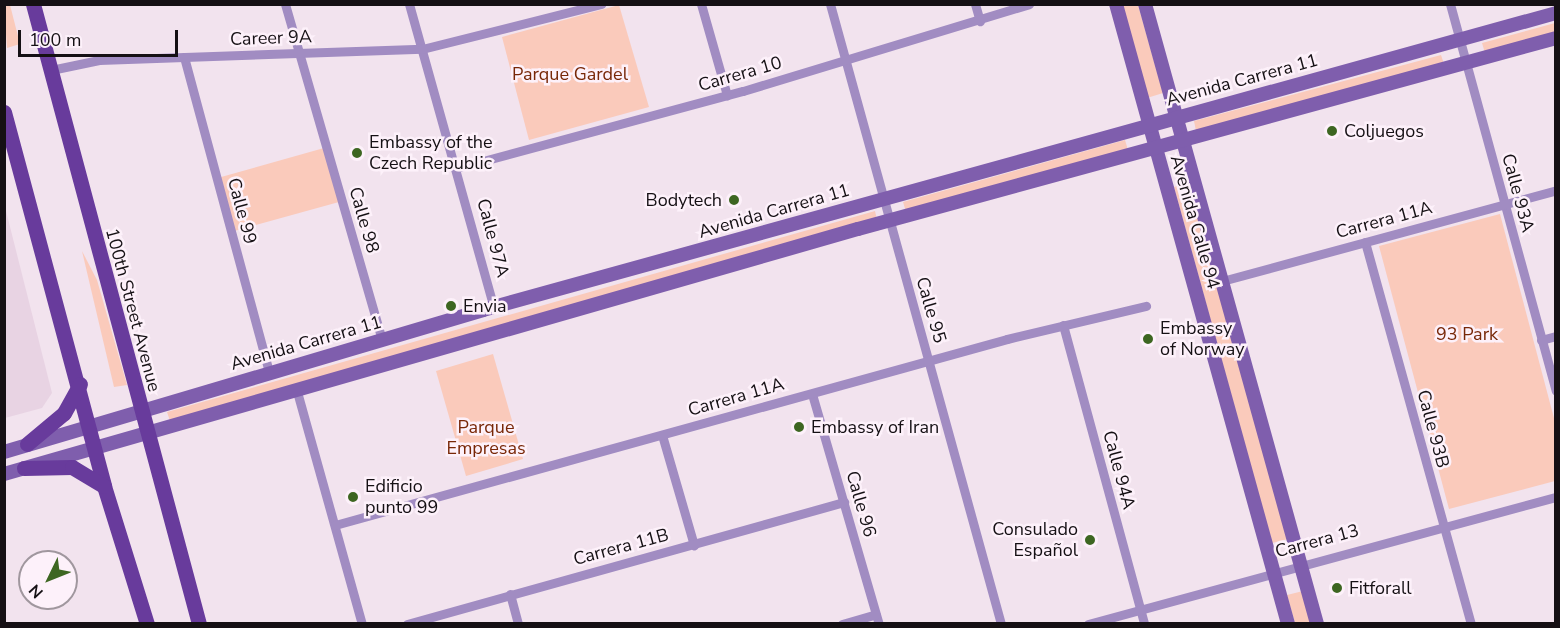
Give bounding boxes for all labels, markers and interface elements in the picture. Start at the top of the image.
scale bar [21,18,182,56]
street label: Career 9A [230,26,312,50]
text: 100 m [29,28,81,52]
street label: Avenida Carrera 11 [1164,49,1320,111]
street label: Carrera 10 [696,52,784,96]
park label: Parque Gardel [512,63,628,85]
place label: Coljuegos [1344,120,1424,142]
marker: Coljuegos [1325,124,1339,138]
place label: Embassy of the Czech Republic [369,132,493,174]
marker: Embassy of the Czech Republic [350,146,364,160]
street label: Calle 93A [1497,151,1539,235]
street label: Avenida Calle 94 [1166,153,1224,291]
street label: Calle 99 [223,175,261,247]
street label: Avenida Carrera 11 [696,179,852,243]
street label: Calle 98 [344,184,384,256]
place label: Bodytech [646,189,722,211]
marker: Bodytech [727,193,741,207]
street label: Calle 97A [472,196,514,280]
street label: Carrera 11A [1333,197,1435,243]
street label: 100th Street Avenue [101,226,165,394]
street label: Calle 95 [911,274,951,346]
place label: Envia [463,295,507,317]
marker: Envia [444,299,458,313]
street label: Avenida Carrera 11 [228,311,384,375]
place label: Embassy of Norway [1160,318,1245,360]
park label: 93 Park [1436,323,1498,345]
marker: Embassy of Norway [1141,332,1155,346]
street label: Carrera 11A [685,373,787,421]
street label: Calle 93B [1412,388,1454,470]
place label: Embassy of Iran [811,416,939,438]
park label: Parque Empresas [446,417,526,460]
marker: Embassy of Iran [792,420,806,434]
street label: Calle 94A [1098,428,1140,512]
street label: Calle 96 [841,468,881,540]
place label: Edificio punto 99 [365,476,438,518]
marker: Edificio punto 99 [346,490,360,504]
place label: Consulado Español [992,519,1078,562]
street label: Carrera 13 [1273,519,1361,563]
street label: Carrera 11B [571,524,671,570]
marker: Consulado Español [1083,533,1097,547]
north arrow [18,550,78,610]
place label: Fitforall [1349,577,1412,599]
text: N [24,579,48,603]
marker: Fitforall [1330,581,1344,595]

